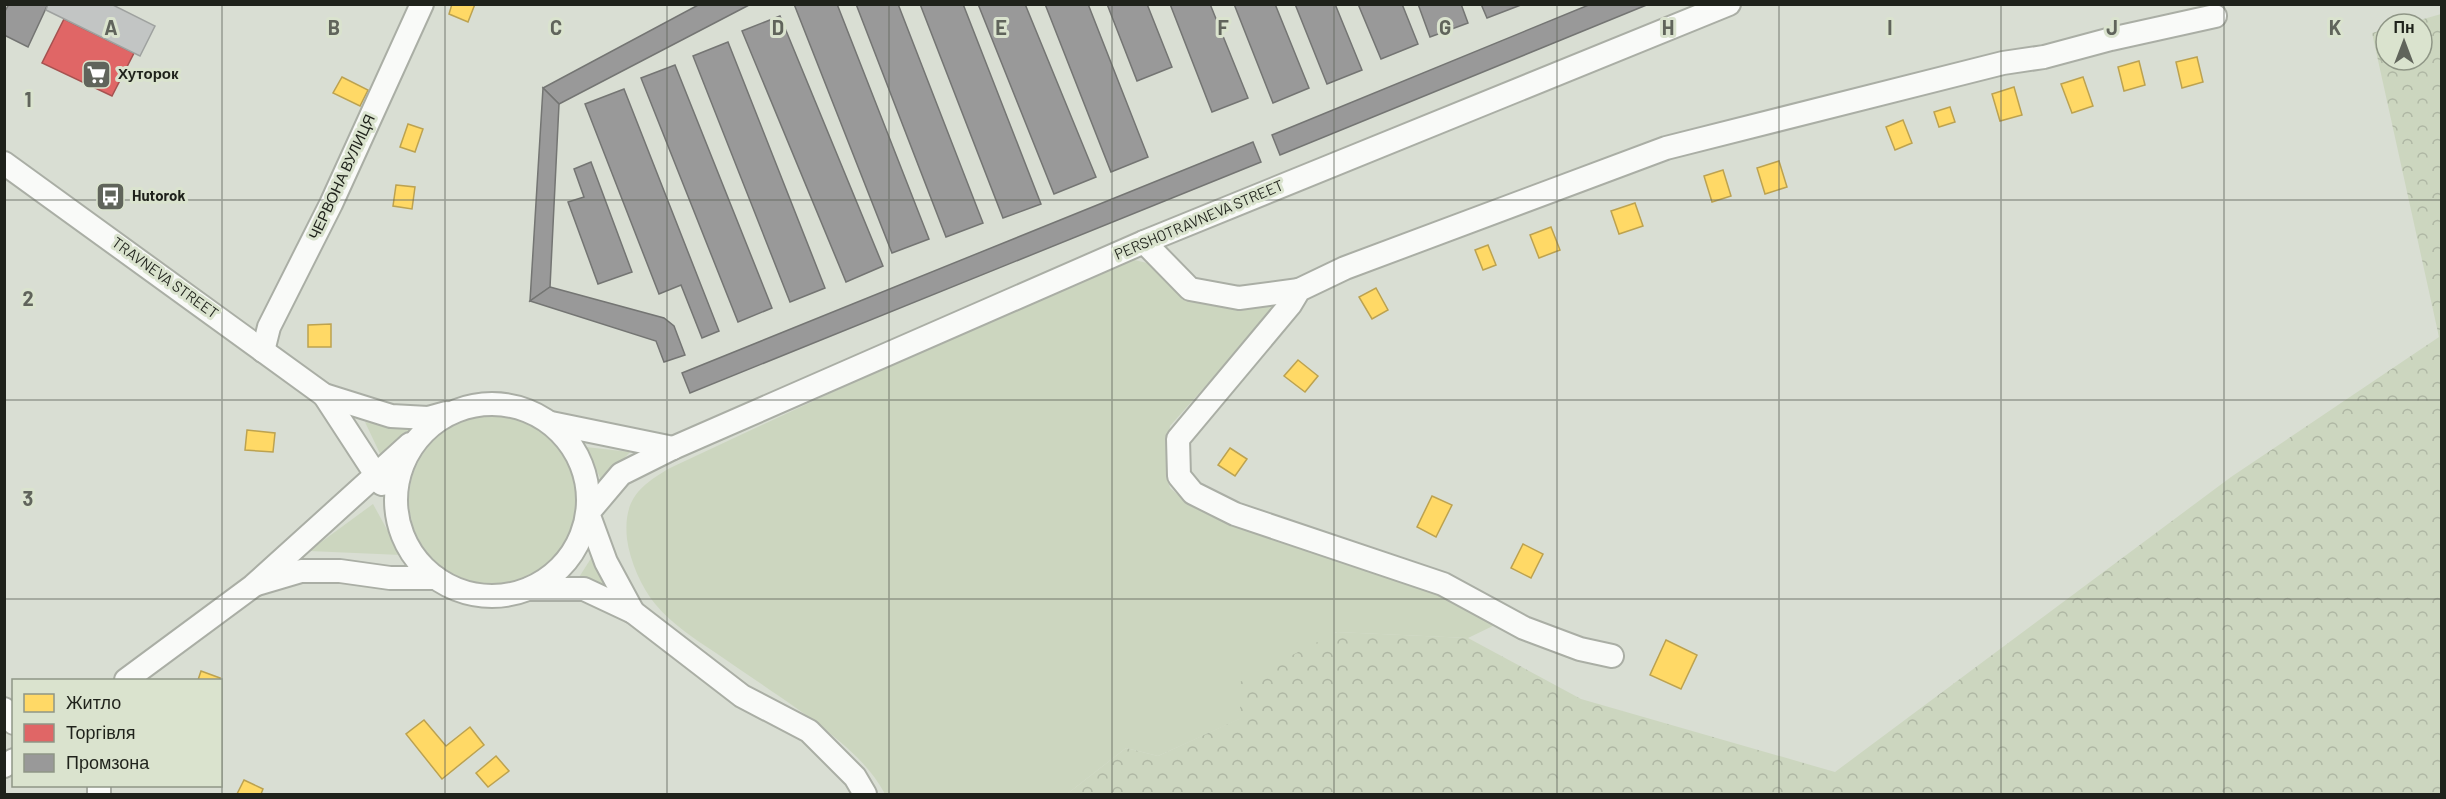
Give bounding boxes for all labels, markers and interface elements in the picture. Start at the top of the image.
north arrow [2374,12,2434,72]
text: A [104,15,118,39]
text: B [328,15,340,39]
text: C [550,15,562,39]
text: D [772,15,784,39]
text: E [995,15,1007,39]
text: F [1217,15,1229,39]
text: G [1439,15,1451,39]
text: H [1662,15,1674,39]
text: I [1887,15,1893,39]
text: J [2106,15,2118,39]
text: K [2329,15,2342,39]
text: Пн [2393,17,2415,36]
supermarket icon: Хуторок [81,58,113,90]
place label: Хуторок [118,64,179,82]
text: 1 [24,87,32,111]
street label: ЧЕРВОНА ВУЛИЦЯ [304,111,378,242]
street label: PERSHOTRAVNEVA STREET [1111,175,1286,263]
bus stop icon: Hutorok [95,180,127,212]
place label: Hutorok [132,186,185,204]
street label: TRAVNEVA STREET [109,233,222,322]
text: 2 [22,286,34,310]
text: 3 [23,486,33,510]
legend [12,679,222,787]
text: Житло [66,691,121,713]
text: Торгівля [66,721,136,743]
text: Промзона [66,751,150,773]

